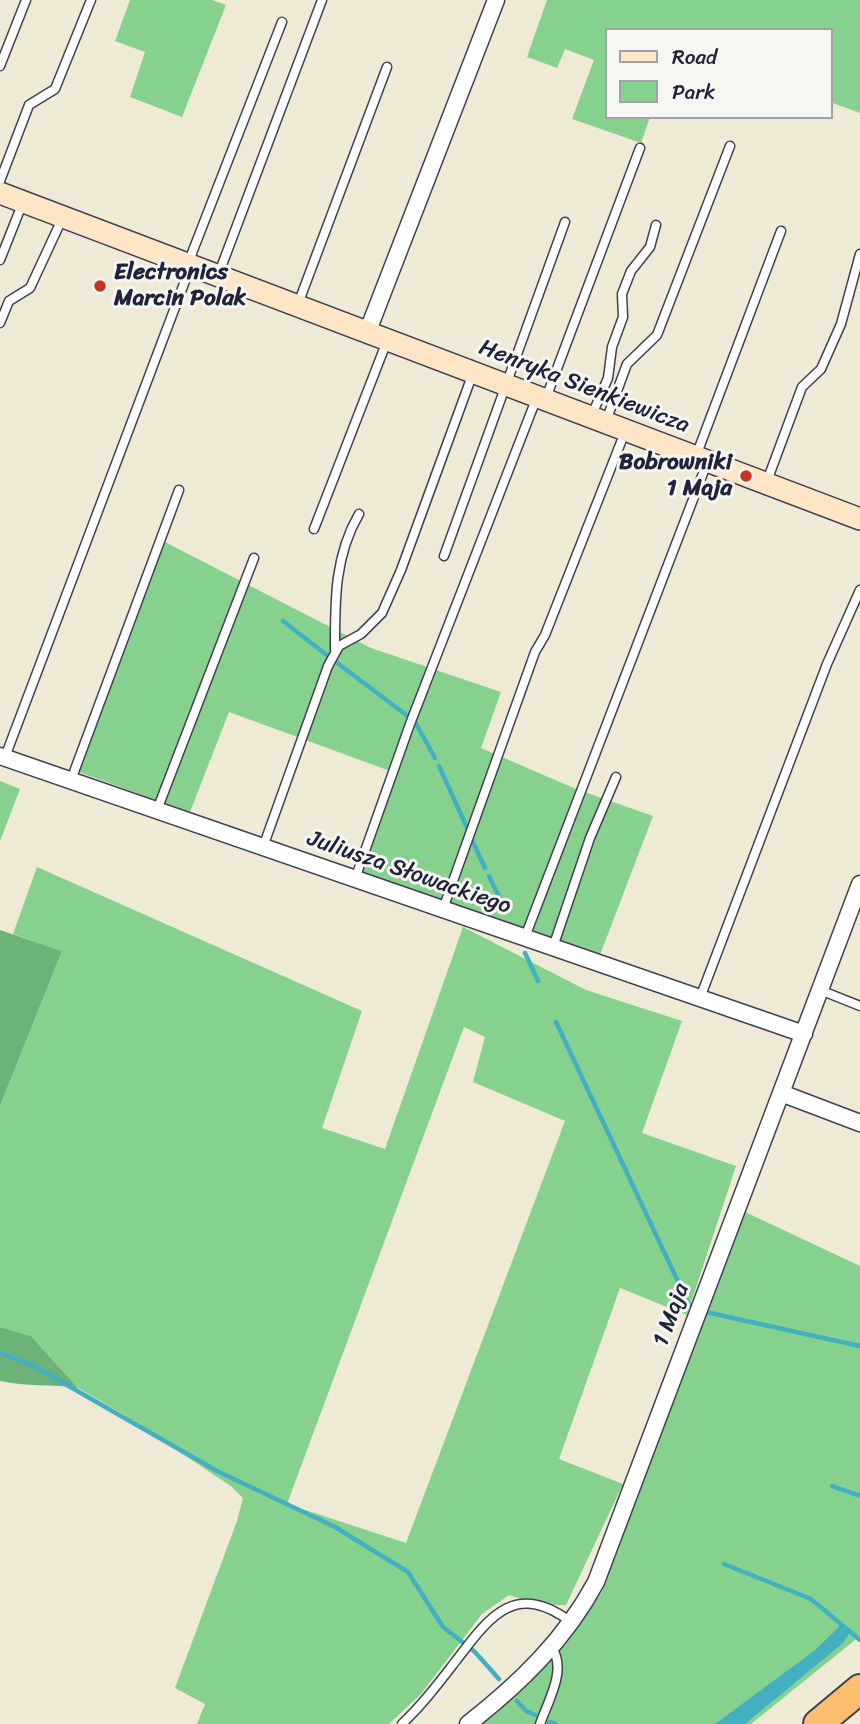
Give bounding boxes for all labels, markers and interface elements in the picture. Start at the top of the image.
legend [604,28,832,119]
text: Road [672,38,717,76]
text: Park [672,73,715,111]
place label: Electronics Marcin Polak [114,259,246,313]
marker: Electronics Marcin Polak [92,278,108,294]
street label: Henryka Sienkiewicza [475,334,693,440]
place label: Bobrowniki 1 Maja [619,449,732,503]
marker: Bobrowniki 1 Maja [738,468,754,484]
street label: Juliusza Słowackiego [304,825,514,921]
street label: 1 Maja [648,1280,696,1350]

